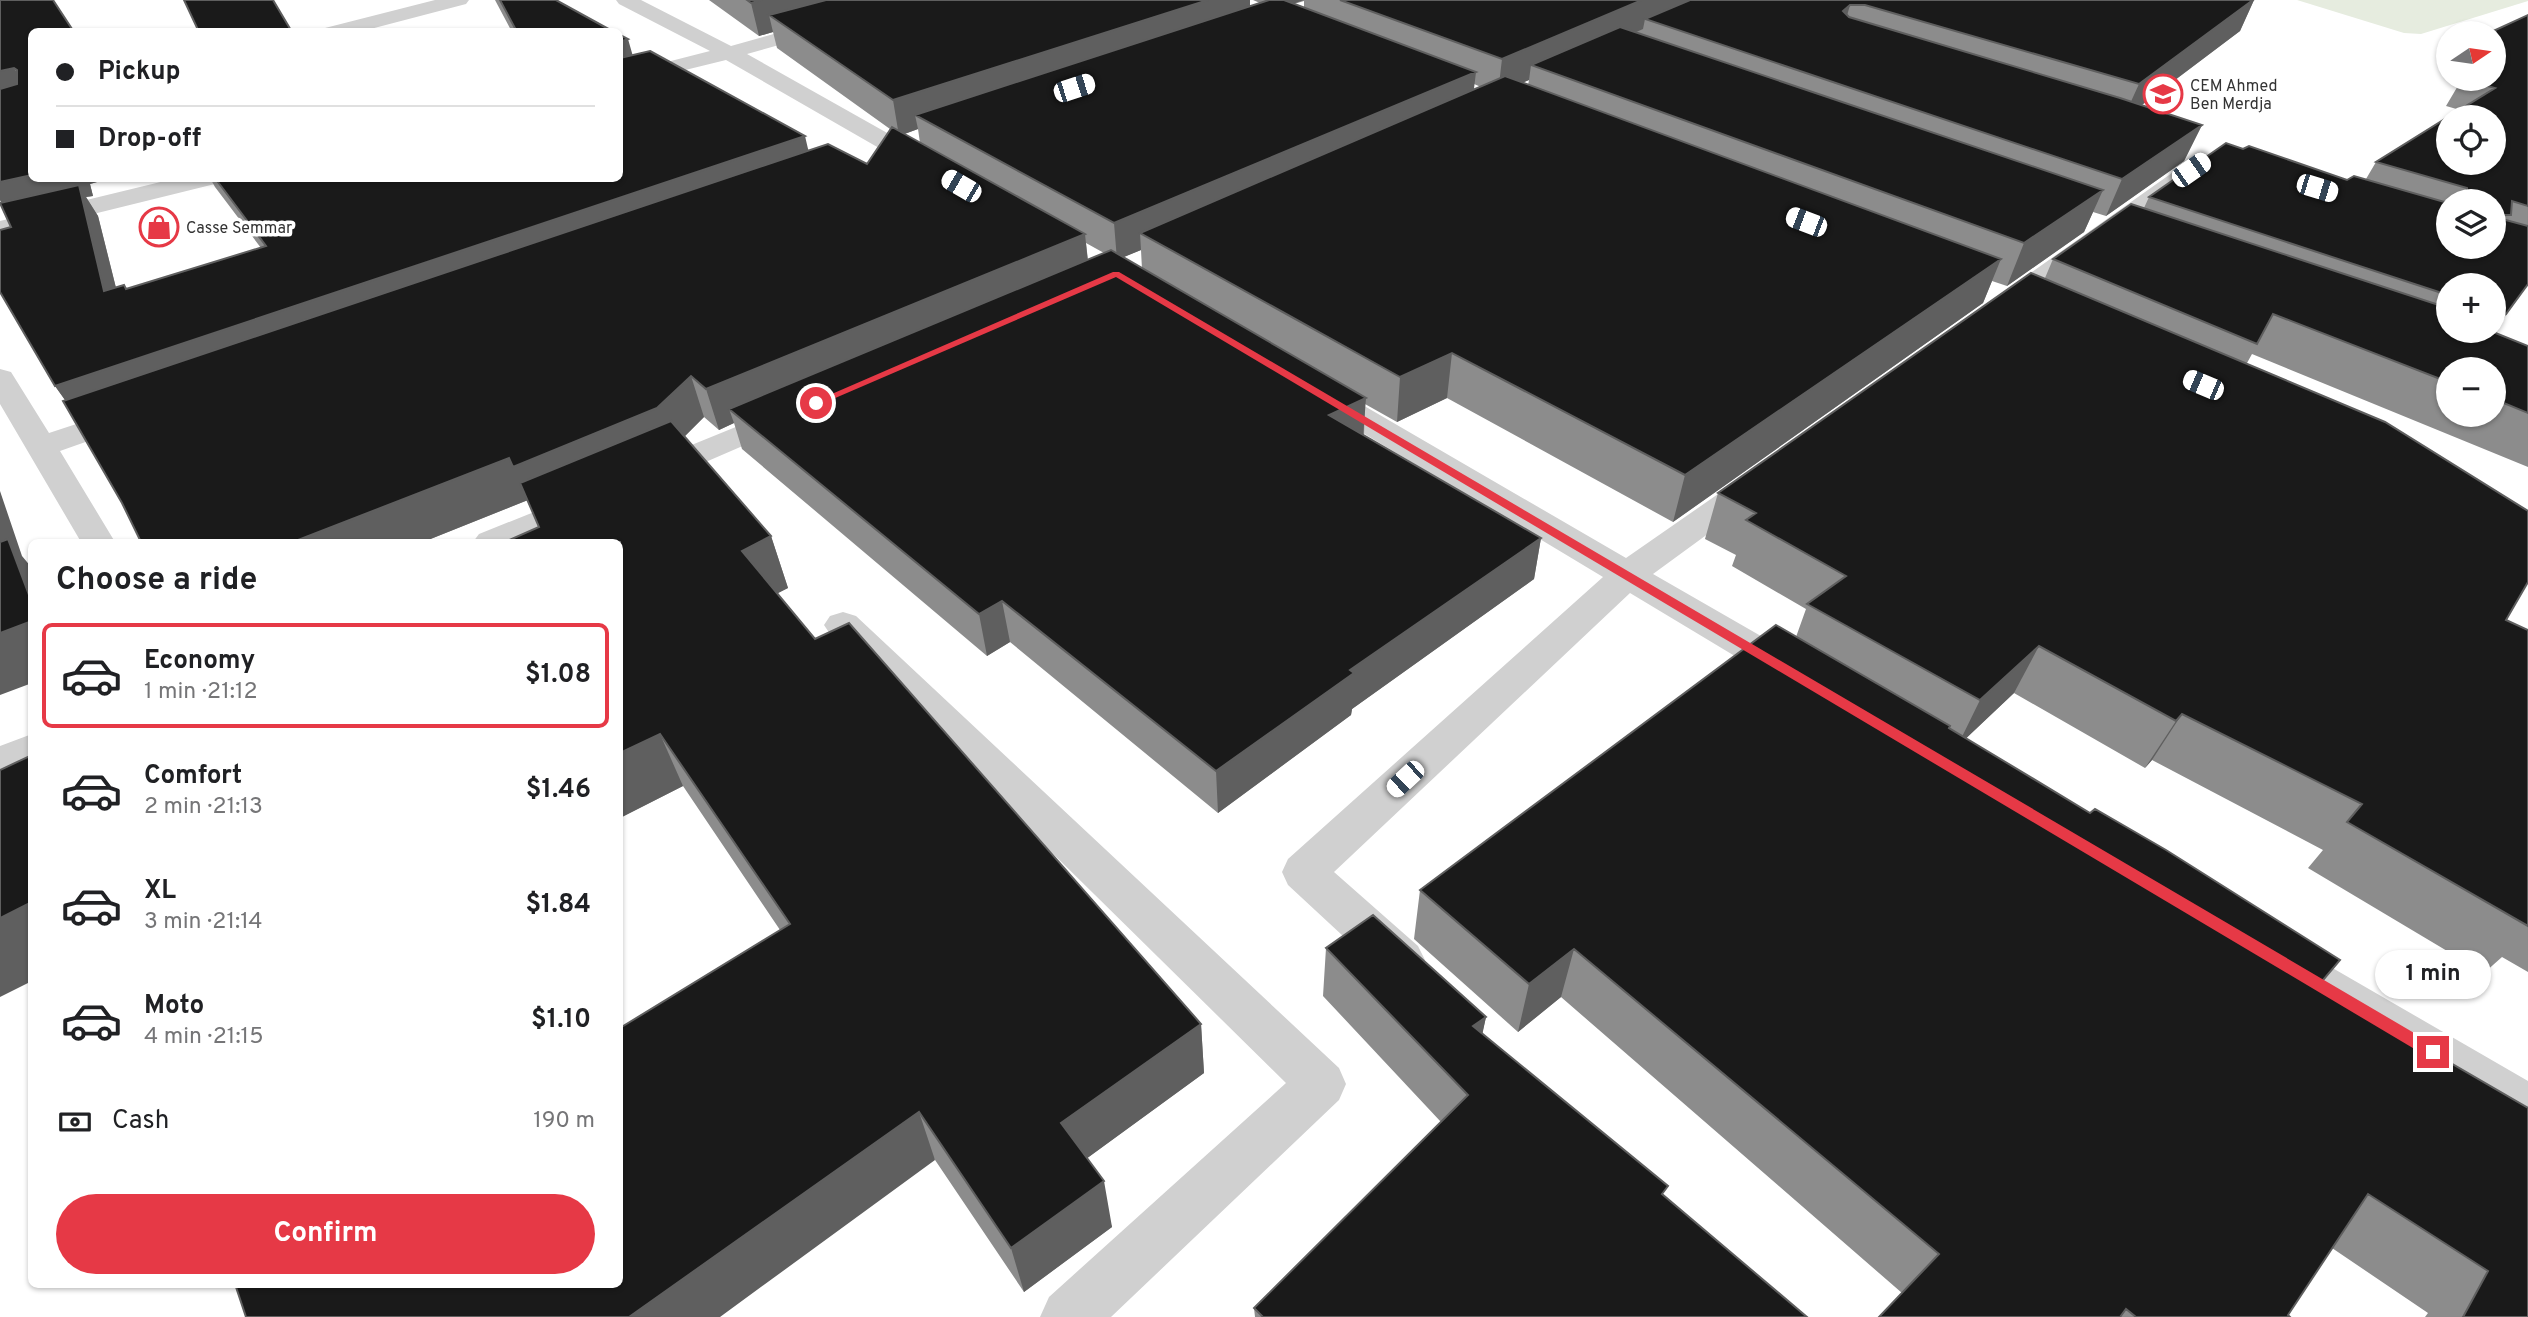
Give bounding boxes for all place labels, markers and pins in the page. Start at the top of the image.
school or university icon: CEM Ahmed Ben Merdja [2142,73,2184,115]
place label: CEM Ahmed Ben Merdja [2190,77,2277,115]
shop icon: Casse Semmar [138,206,180,248]
place label: Casse Semmar [186,219,292,239]

